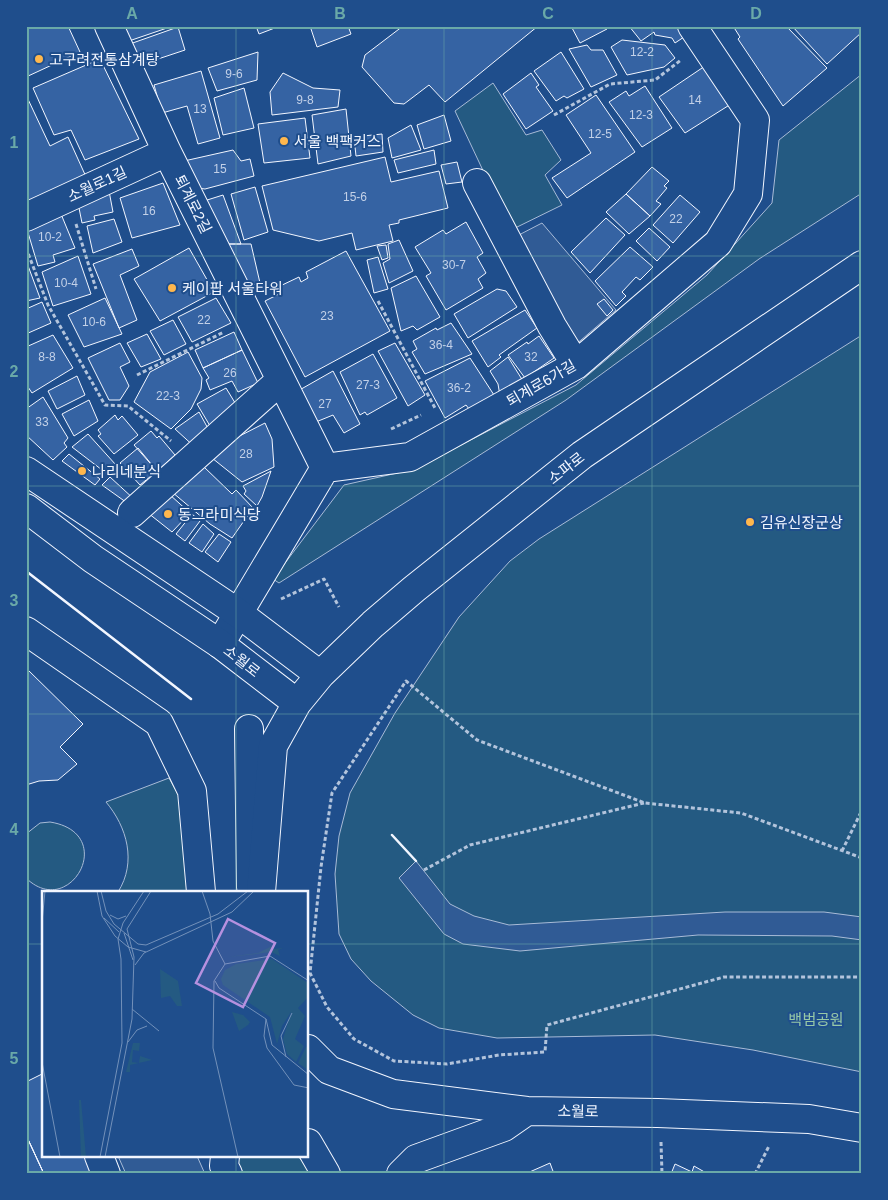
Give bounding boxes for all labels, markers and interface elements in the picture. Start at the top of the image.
text: A [126,5,138,22]
text: B [334,5,346,22]
text: C [542,5,554,22]
text: D [750,5,762,22]
house number: 12-2 [630,45,654,59]
place label: 고구려전통삼계탕 [49,51,160,68]
marker: 고구려전통삼계탕 [33,53,45,65]
house number: 9-6 [225,67,243,81]
house number: 9-8 [296,93,314,107]
house number: 14 [688,93,702,107]
house number: 13 [193,102,207,116]
house number: 12-3 [629,108,653,122]
house number: 12-5 [588,127,612,141]
place label: 서울 백팩커스 [294,133,381,150]
text: 1 [10,134,19,151]
marker: 서울 백팩커스 [278,135,290,147]
house number: 15 [213,162,227,176]
street label: 소월로1길 [65,163,129,205]
street label: 퇴계로2길 [171,172,215,236]
house number: 15-6 [343,190,367,204]
house number: 16 [142,204,156,218]
house number: 22 [669,212,683,226]
house number: 10-2 [38,230,62,244]
house number: 30-7 [442,258,466,272]
house number: 10-4 [54,276,78,290]
place label: 케이팝 서울타워 [182,280,283,297]
marker: 케이팝 서울타워 [166,282,178,294]
house number: 23 [320,309,334,323]
house number: 22 [197,313,211,327]
house number: 10-6 [82,315,106,329]
house number: 36-4 [429,338,453,352]
house number: 8-8 [38,350,56,364]
house number: 32 [524,350,538,364]
street label: 퇴계로6가길 [503,356,579,410]
text: 2 [10,363,19,380]
house number: 26 [223,366,237,380]
house number: 27-3 [356,378,380,392]
house number: 36-2 [447,381,471,395]
house number: 22-3 [156,389,180,403]
house number: 27 [318,397,332,411]
house number: 33 [35,415,49,429]
house number: 28 [239,447,253,461]
street label: 소파로 [544,449,588,487]
place label: 나리네분식 [92,463,161,480]
marker: 나리네분식 [76,465,88,477]
place label: 동그라미식당 [178,506,261,523]
marker: 동그라미식당 [162,508,174,520]
place label: 김유신장군상 [760,514,843,531]
marker: 김유신장군상 [744,516,756,528]
text: 3 [10,592,19,609]
street label: 소월로 [220,642,264,680]
text: 4 [10,821,19,838]
inset map [42,891,309,1158]
park label: 백범공원 [788,1011,844,1028]
text: 5 [10,1050,19,1067]
street label: 소월로 [557,1102,599,1120]

